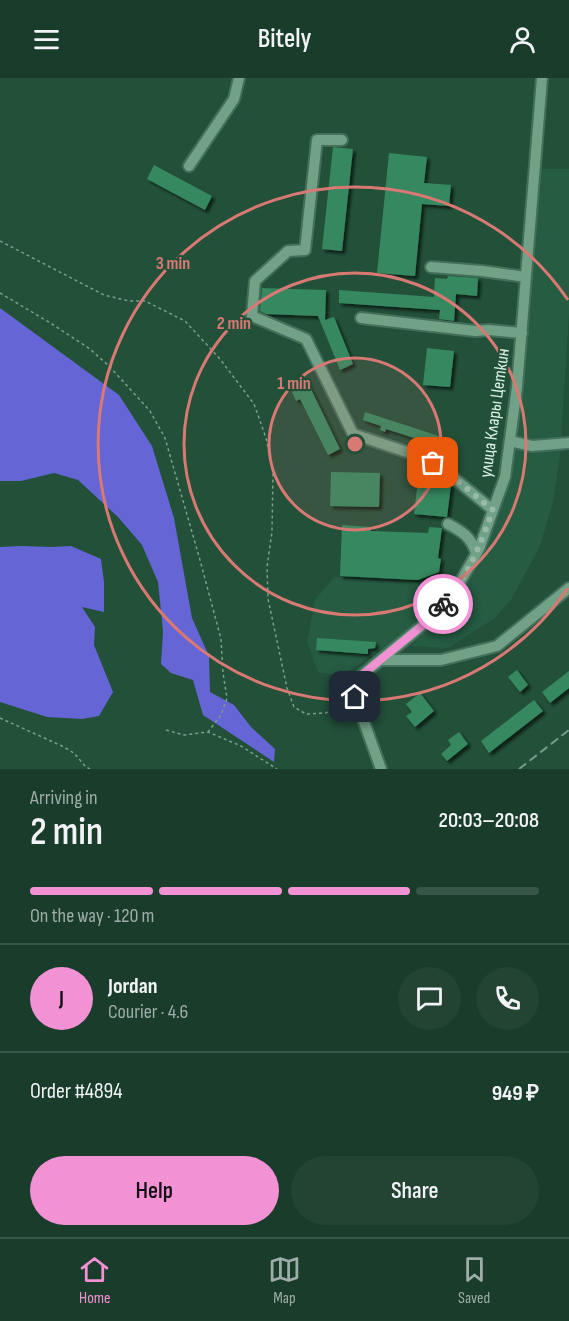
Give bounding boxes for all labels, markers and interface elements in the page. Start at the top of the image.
icon: menu [30,23,63,56]
text: Bitely [258,23,311,55]
icon: person [506,23,539,56]
text: 3 min [156,253,190,274]
text: 2 min [217,313,251,334]
street label: улица Клары Цеткин [475,347,514,479]
text: 1 min [277,373,311,394]
centre of rings [345,434,365,454]
pin [407,437,458,488]
icon: bag [416,446,449,479]
courier [413,574,473,634]
icon: bike [427,588,460,621]
pin [329,671,380,722]
icon: home [338,680,371,713]
text: Arriving in [30,786,98,810]
text: 20:03–20:08 [439,807,539,834]
text: 2 min [30,809,103,856]
text: On the way · 120 m [30,904,154,928]
button: chat [398,967,461,1030]
button: phone [476,967,539,1030]
text: Jordan [108,973,157,1000]
text: J [59,985,64,1012]
text: Courier · 4.6 [108,1000,188,1024]
text: Order #4894 [30,1078,123,1105]
text: 949 ₽ [492,1080,539,1107]
button: Help [30,1156,279,1225]
button: Share [291,1156,539,1225]
tab: Home [78,1253,111,1308]
tab: Map [268,1253,301,1308]
tab: Saved [458,1253,491,1308]

